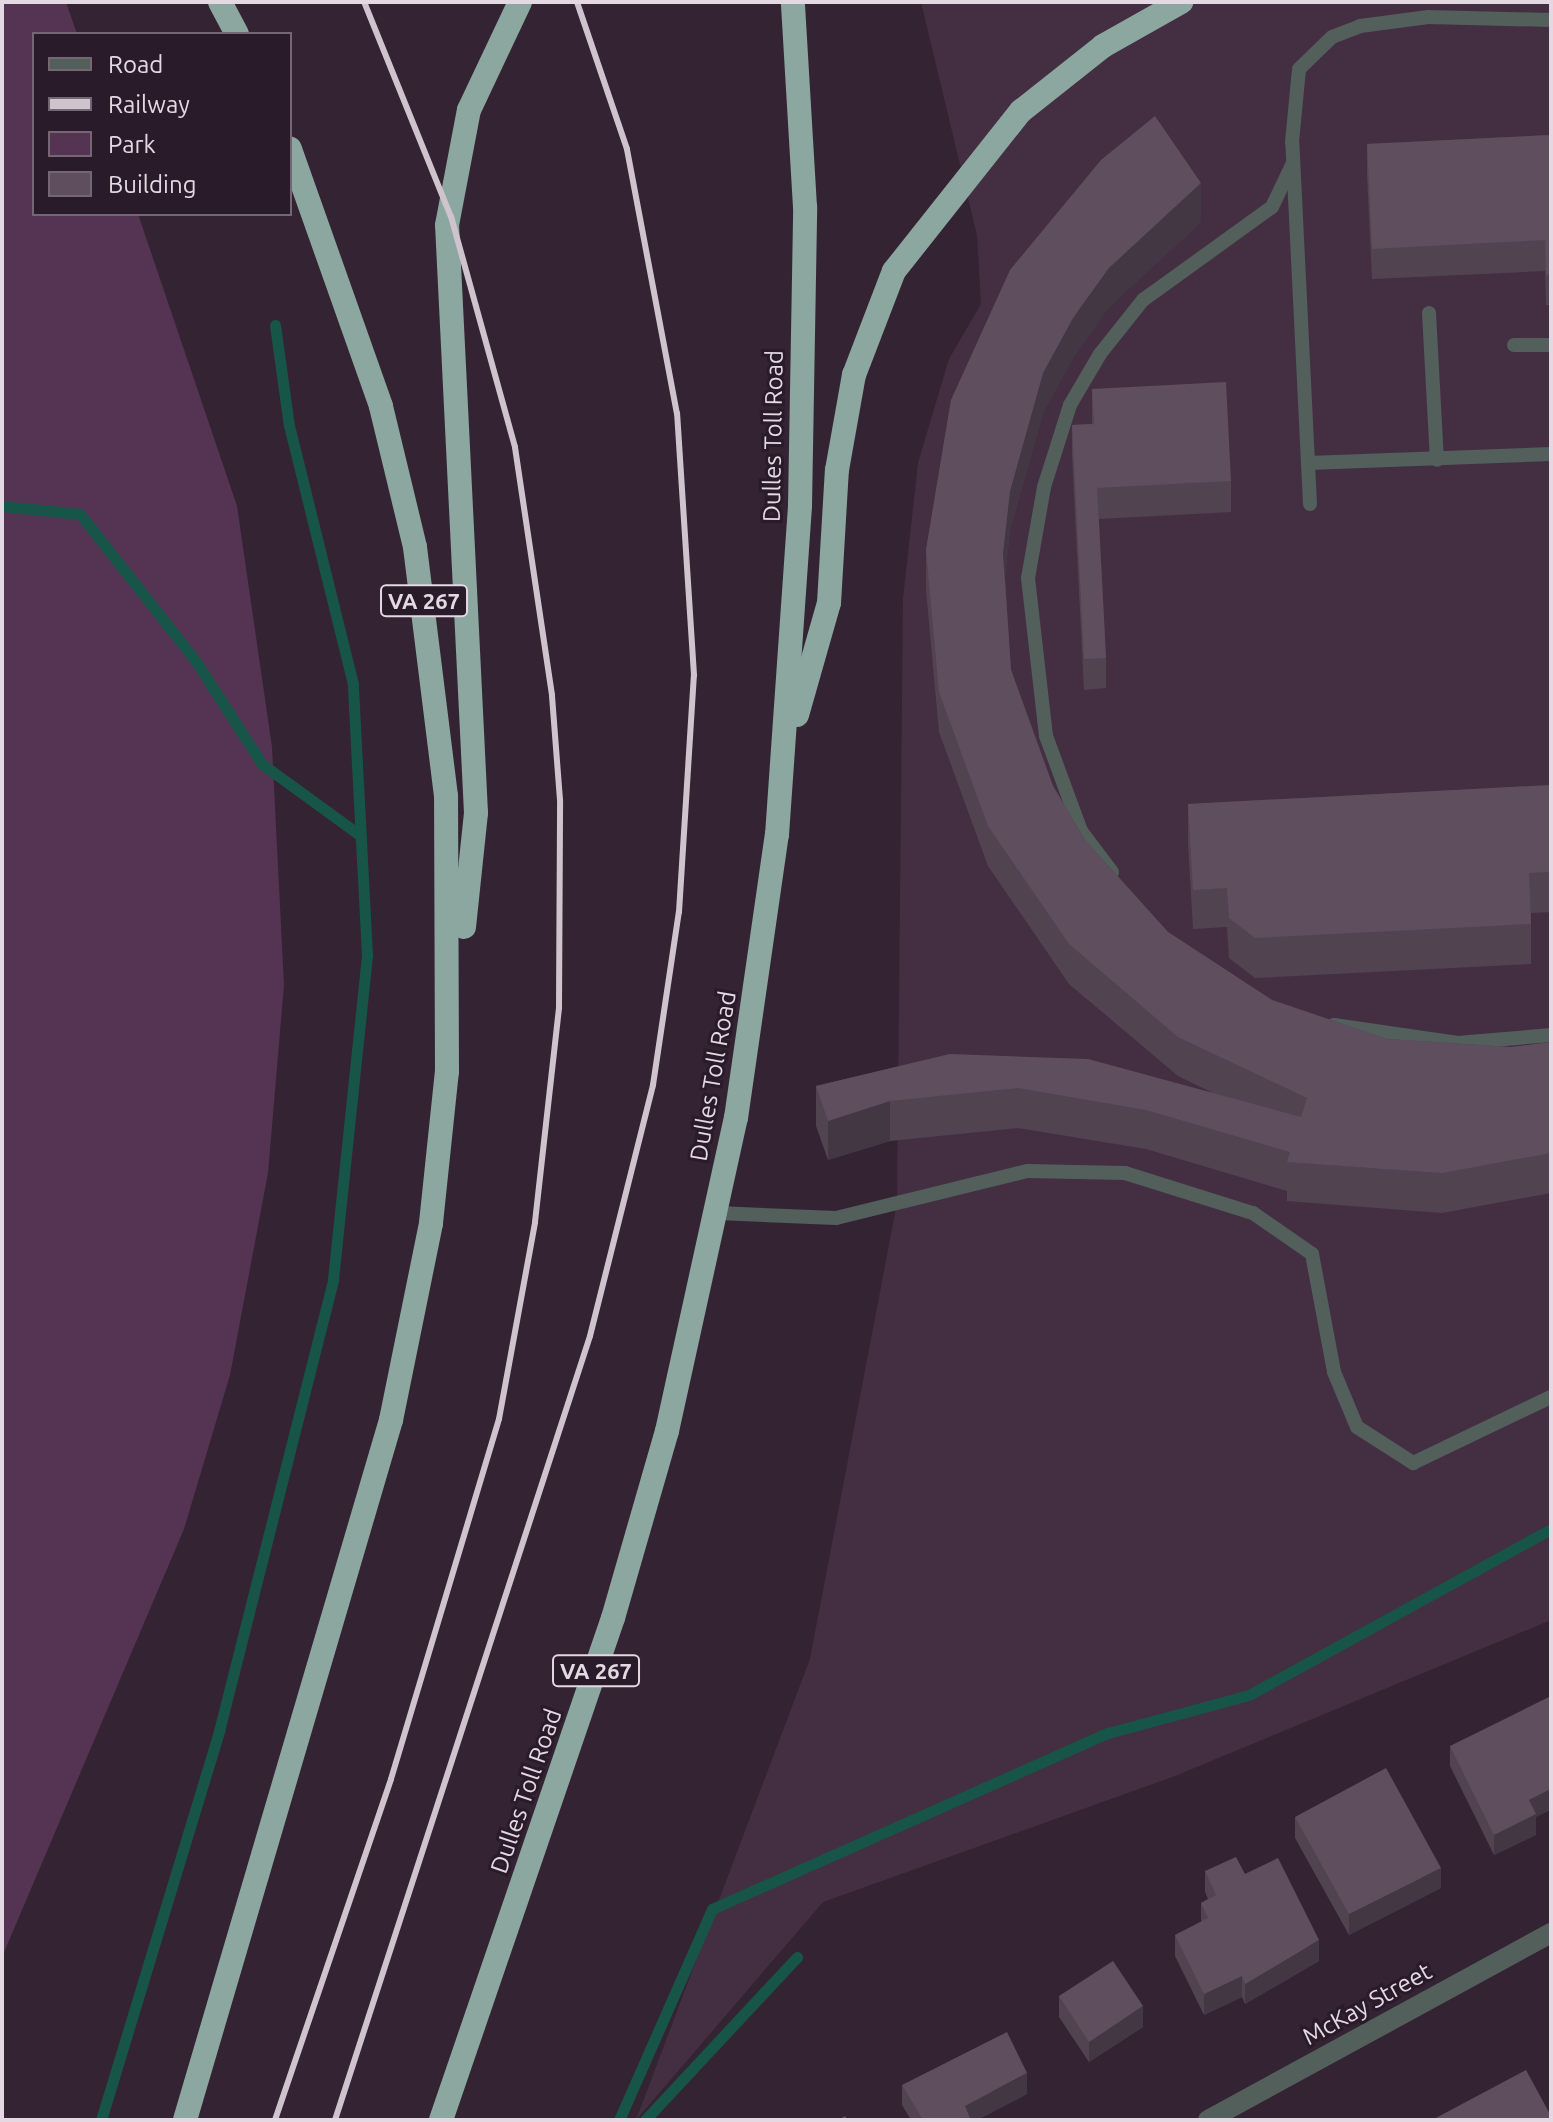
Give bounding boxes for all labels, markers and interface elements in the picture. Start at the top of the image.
legend [32,32,292,216]
text: Road [108,51,163,78]
text: Railway [108,91,190,118]
text: Park [108,131,156,158]
text: Building [108,171,196,198]
street label: Dulles Toll Road [757,350,789,522]
road number: VA 267 [380,583,468,619]
street label: Dulles Toll Road [684,989,742,1163]
road number: VA 267 [552,1653,640,1689]
street label: Dulles Toll Road [484,1705,568,1877]
street label: McKay Street [1297,1957,1437,2051]

